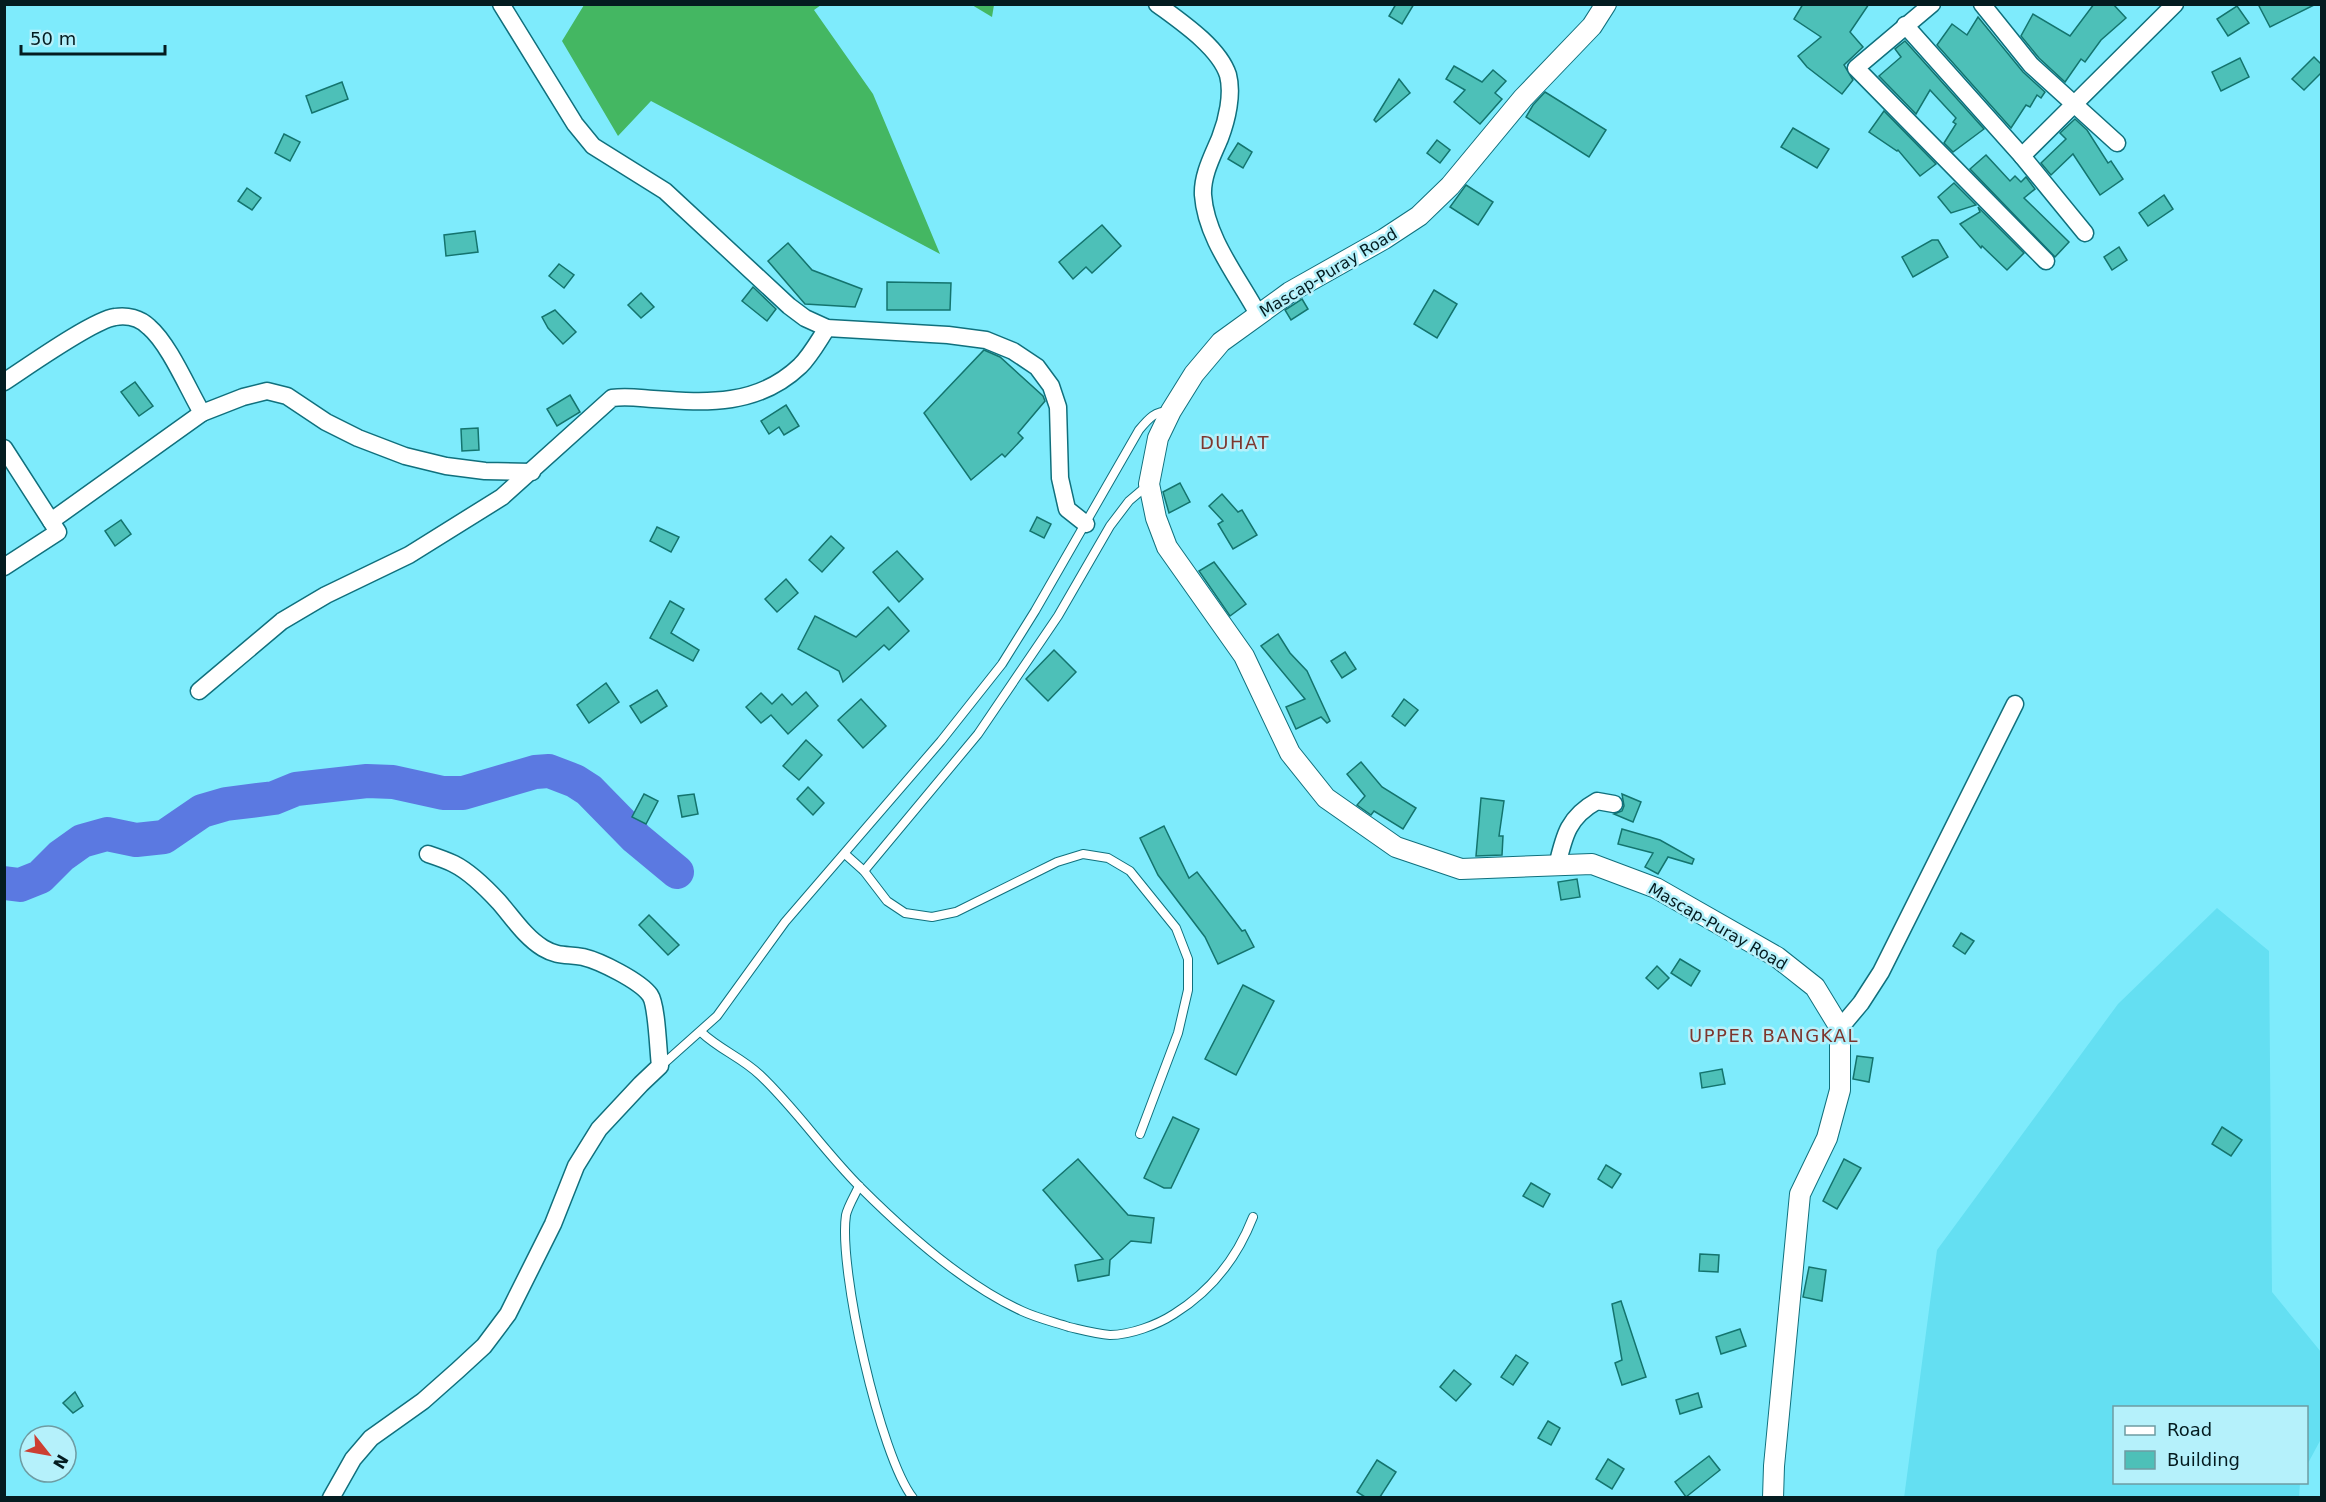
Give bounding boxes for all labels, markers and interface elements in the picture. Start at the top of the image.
scale bar [21,18,165,56]
text: 50 m [30,28,76,49]
street label: Mascap-Puray Road [1256,224,1400,321]
district label: DUHAT [1200,432,1270,453]
street label: Mascap-Puray Road [1645,879,1791,974]
district label: UPPER BANGKAL [1689,1025,1859,1046]
legend [2113,1406,2308,1484]
text: Road [2167,1419,2212,1440]
north arrow [18,1424,78,1484]
text: Building [2167,1449,2240,1470]
text: N [49,1451,72,1472]

